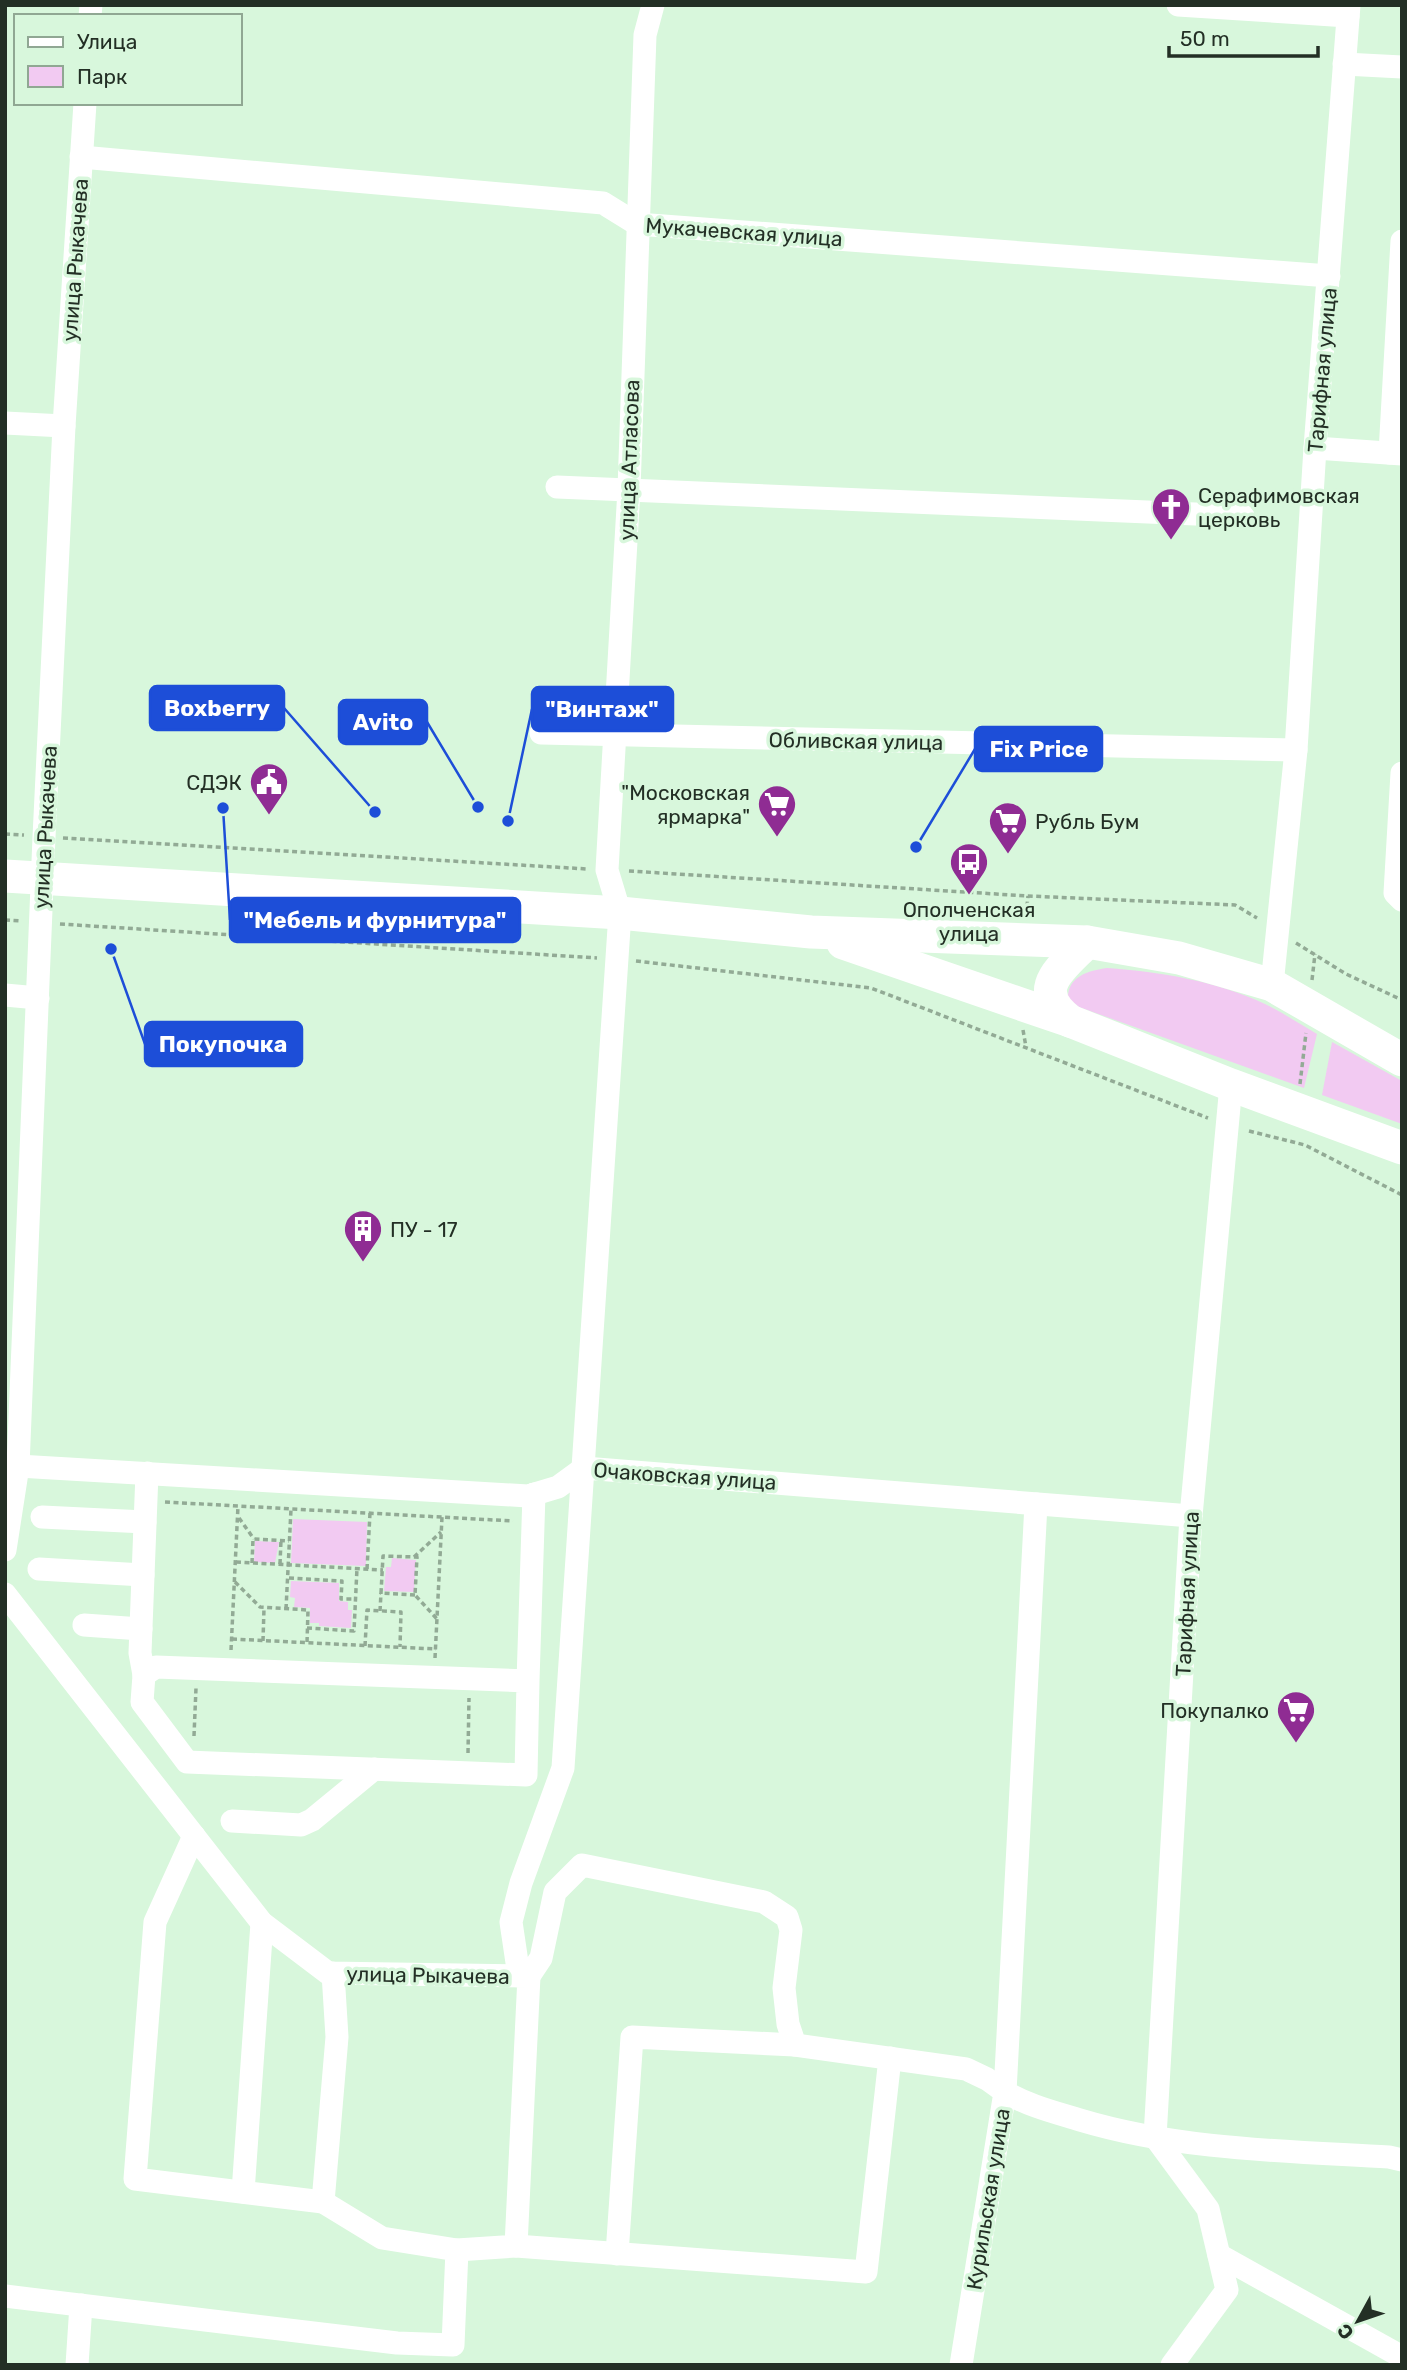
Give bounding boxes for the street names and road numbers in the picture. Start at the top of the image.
street label: улица Рыкачева [57,178,93,342]
street label: Мукачевская улица [645,213,843,251]
street label: Тарифная улица [1302,286,1342,454]
street label: улица Атласова [614,379,644,541]
street label: Обливская улица [768,727,944,755]
street label: улица Рыкачева [28,745,62,909]
street label: Очаковская улица [593,1457,777,1495]
street label: Тарифная улица [1170,1511,1204,1677]
street label: улица Рыкачева [346,1961,510,1989]
street label: Курильская улица [961,2107,1015,2291]

